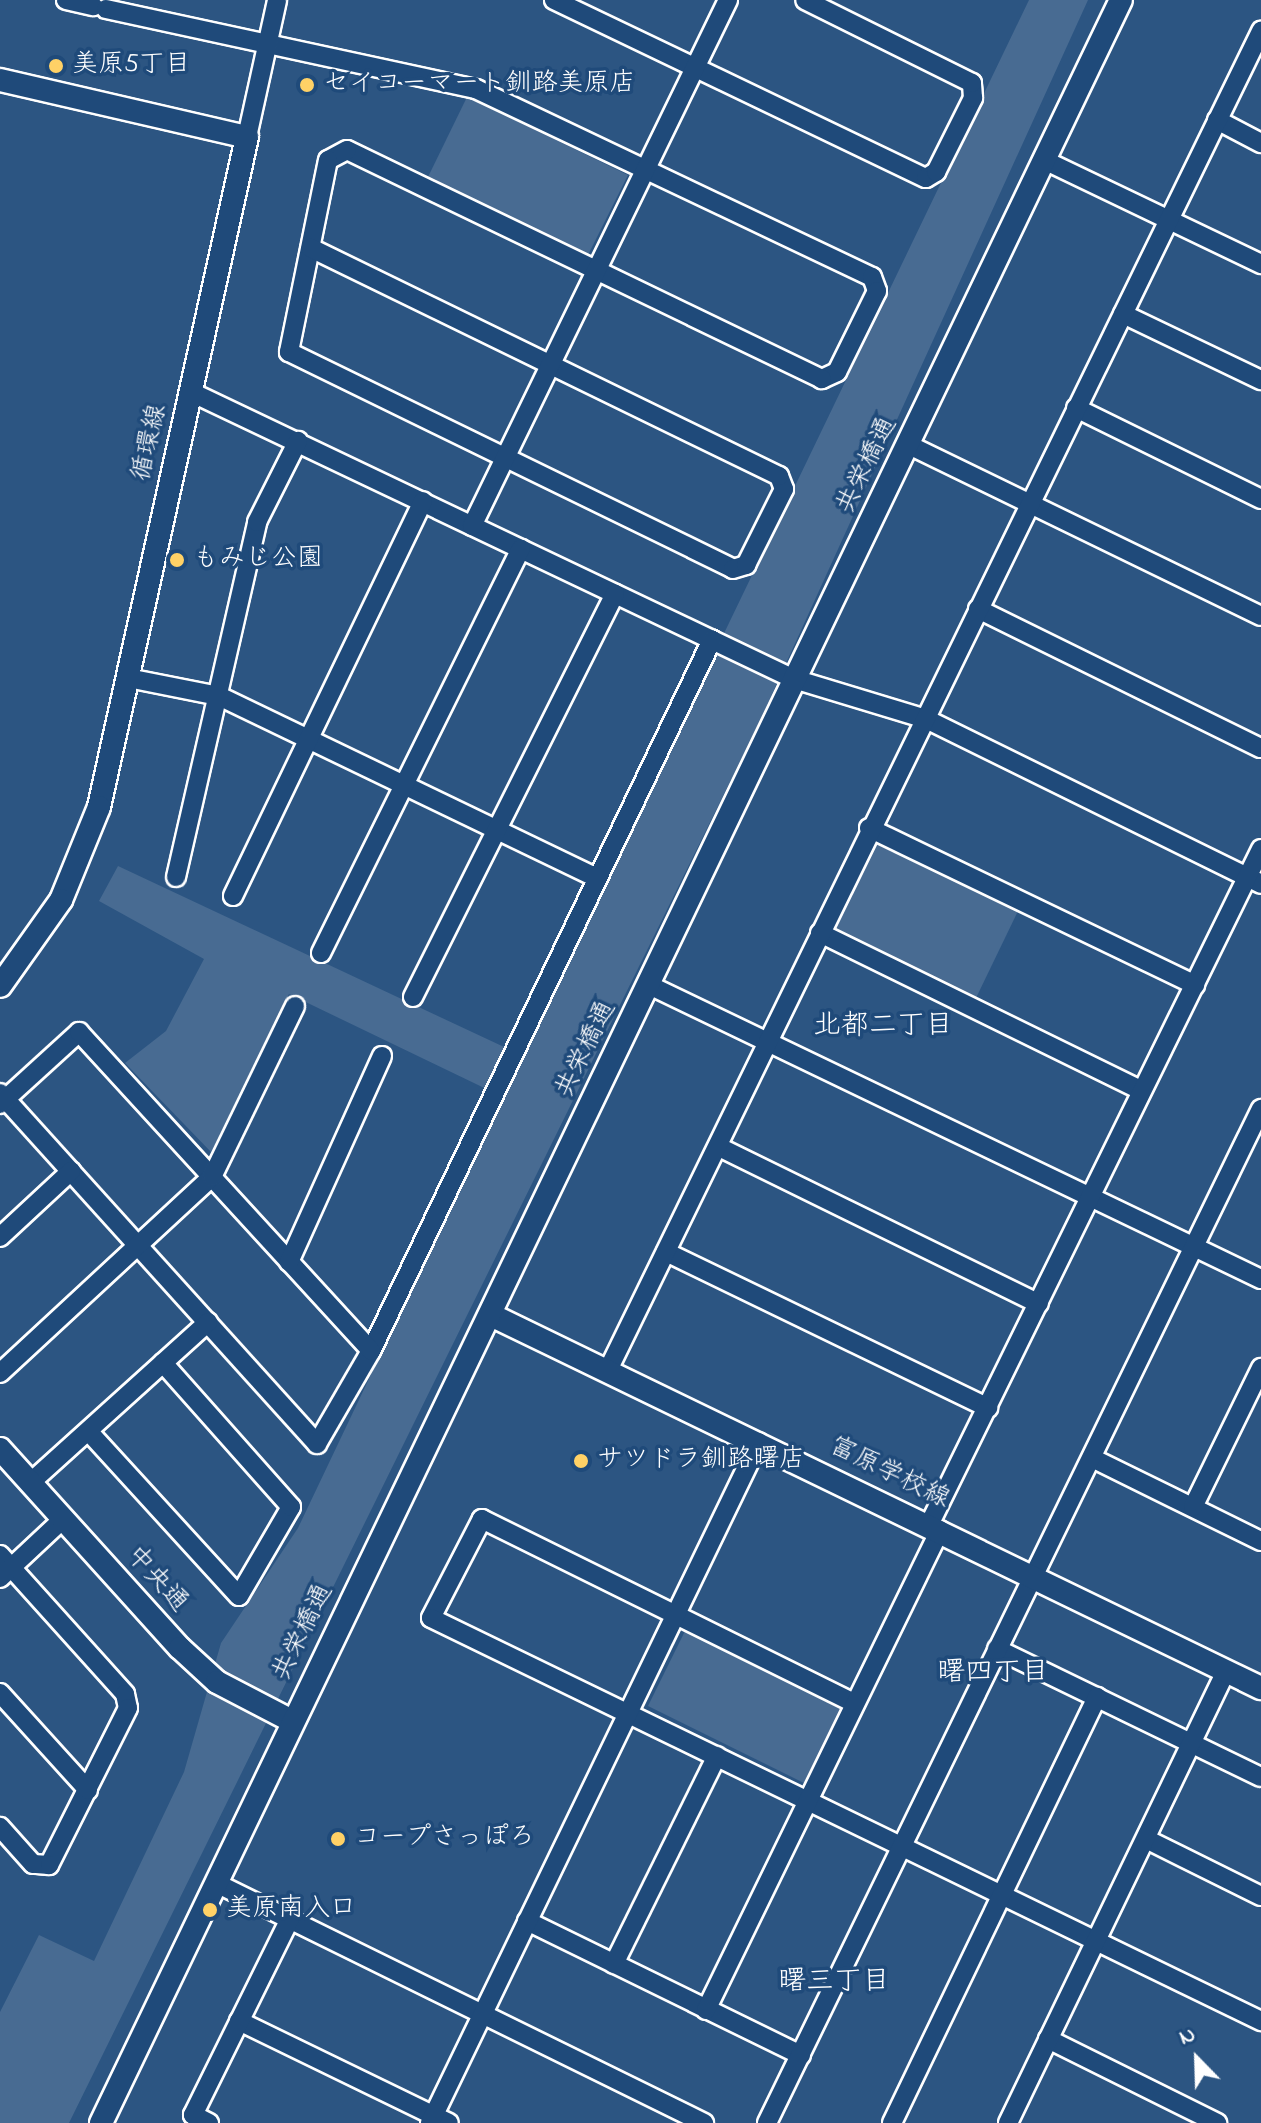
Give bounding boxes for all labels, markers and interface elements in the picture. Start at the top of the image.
place label: 美原5丁目 [72,50,191,82]
marker: 美原5丁目 [47,57,65,75]
place label: セイコーマート釧路美原店 [323,69,635,101]
marker: セイコーマート釧路美原店 [298,76,316,94]
street label: 循環線 [127,401,175,485]
street label: 共栄橋通 [831,412,905,520]
place label: もみじ公園 [193,544,323,576]
marker: もみじ公園 [168,551,186,569]
street label: 共栄橋通 [550,996,624,1104]
district label: 北都二丁目 [813,1010,953,1044]
street label: 富原学校線 [824,1431,954,1517]
place label: サツドラ釧路曙店 [597,1445,805,1477]
marker: サツドラ釧路曙店 [572,1452,590,1470]
street label: 中央通 [118,1541,194,1619]
street label: 共栄橋通 [267,1579,341,1687]
district label: 曙四丁目 [937,1657,1049,1691]
place label: コープさっぽろ [354,1823,536,1855]
marker: コープさっぽろ [329,1830,347,1848]
place label: 美原南入口 [226,1894,356,1926]
marker: 美原南入口 [201,1901,219,1919]
district label: 曙三丁目 [778,1966,890,2000]
north arrow [1157,2019,1237,2099]
text: N [1175,2019,1201,2055]

